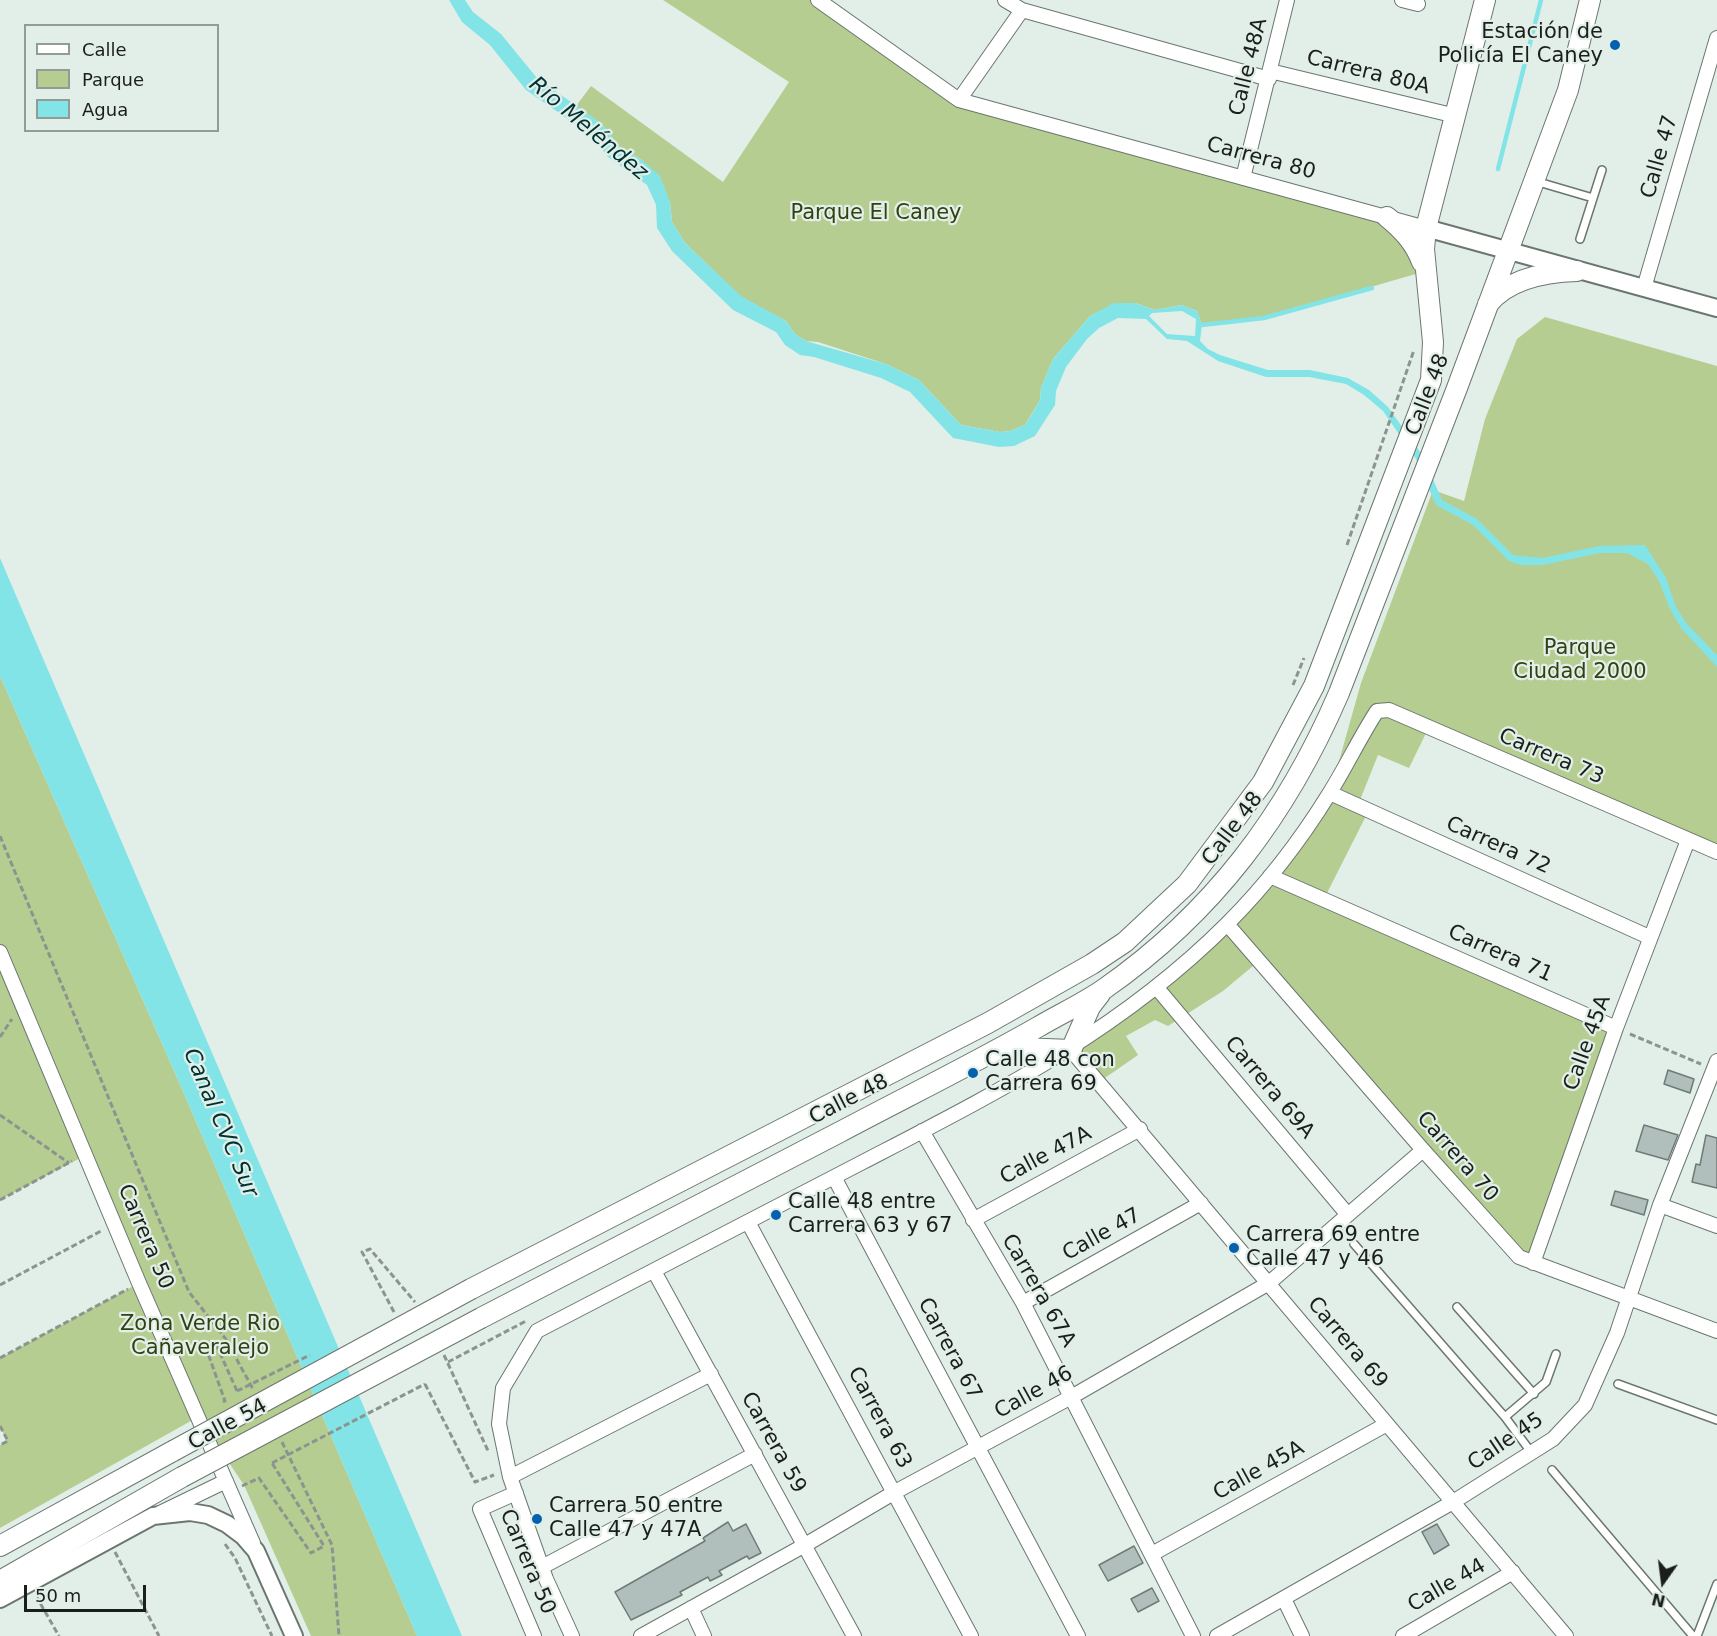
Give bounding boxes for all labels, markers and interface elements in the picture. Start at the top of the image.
street label: Calle 48A [1225,15,1273,119]
place label: Estación de Policía El Caney [1438,20,1603,70]
legend [24,24,219,132]
marker: Estación de Policía El Caney [1608,38,1622,52]
text: Calle [82,39,127,60]
street label: Carrera 80A [1304,46,1432,100]
text: Parque [82,69,144,90]
water label: Río Meléndez [523,72,653,186]
text: Agua [82,99,128,120]
street label: Calle 47 [1636,112,1684,202]
street label: Carrera 80 [1204,132,1318,186]
park label: Parque El Caney [790,201,962,227]
street label: Calle 48 [1401,351,1455,439]
park label: Parque Ciudad 2000 [1513,636,1647,686]
street label: Carrera 73 [1495,724,1607,790]
street label: Calle 48 [1197,787,1269,871]
street label: Carrera 72 [1442,812,1554,880]
street label: Carrera 71 [1444,920,1556,988]
street label: Calle 45A [1559,992,1617,1094]
street label: Carrera 69A [1219,1032,1319,1144]
water label: Canal CVC Sur [177,1045,263,1201]
place label: Calle 48 con Carrera 69 [985,1048,1115,1098]
marker: Calle 48 con Carrera 69 [966,1066,980,1080]
street label: Calle 48 [805,1069,893,1131]
street label: Carrera 70 [1411,1107,1503,1207]
street label: Calle 47A [996,1121,1096,1191]
street label: Carrera 50 [112,1181,178,1293]
place label: Calle 48 entre Carrera 63 y 67 [788,1190,952,1240]
street label: Calle 47 [1058,1203,1146,1267]
marker: Calle 48 entre Carrera 63 y 67 [769,1208,783,1222]
place label: Carrera 69 entre Calle 47 y 46 [1246,1223,1420,1273]
street label: Carrera 67A [996,1230,1080,1352]
marker: Carrera 69 entre Calle 47 y 46 [1227,1241,1241,1255]
street label: Carrera 69 [1301,1292,1393,1394]
street label: Carrera 67 [912,1294,986,1404]
park label: Zona Verde Rio Cañaveralejo [120,1312,280,1362]
street label: Calle 46 [990,1361,1078,1425]
street label: Carrera 63 [842,1363,916,1473]
street label: Carrera 59 [735,1388,811,1498]
street label: Calle 54 [184,1394,272,1456]
street label: Calle 45 [1464,1408,1548,1476]
street label: Calle 45A [1209,1436,1309,1506]
place label: Carrera 50 entre Calle 47 y 47A [549,1494,723,1544]
street label: Carrera 50 [494,1506,560,1618]
marker: Carrera 50 entre Calle 47 y 47A [530,1512,544,1526]
north arrow [1633,1552,1693,1612]
street label: Calle 44 [1404,1554,1490,1618]
scale bar [27,1573,148,1611]
text: 50 m [35,1585,81,1606]
text: N [1650,1589,1667,1611]

